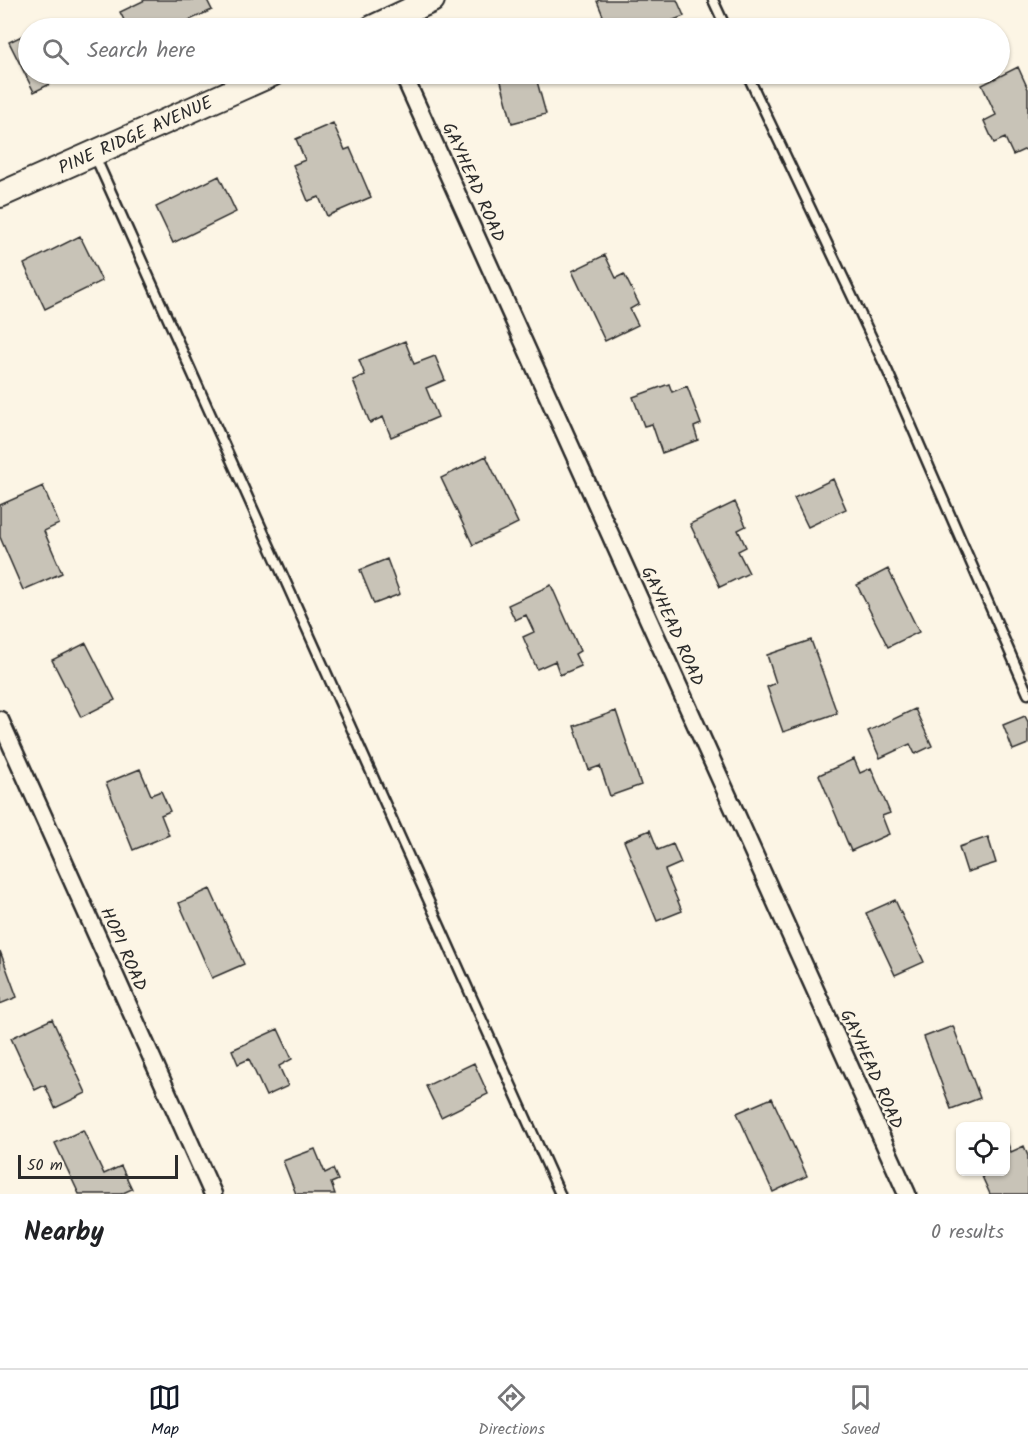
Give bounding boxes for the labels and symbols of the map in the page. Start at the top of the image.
street label: PINE RIDGE AVENUE [54,89,218,183]
street label: GAYHEAD ROAD [433,118,512,248]
street label: GAYHEAD ROAD [632,562,711,692]
street label: HOPI ROAD [91,903,154,997]
street label: GAYHEAD ROAD [831,1005,910,1135]
scale bar [18,1152,178,1180]

